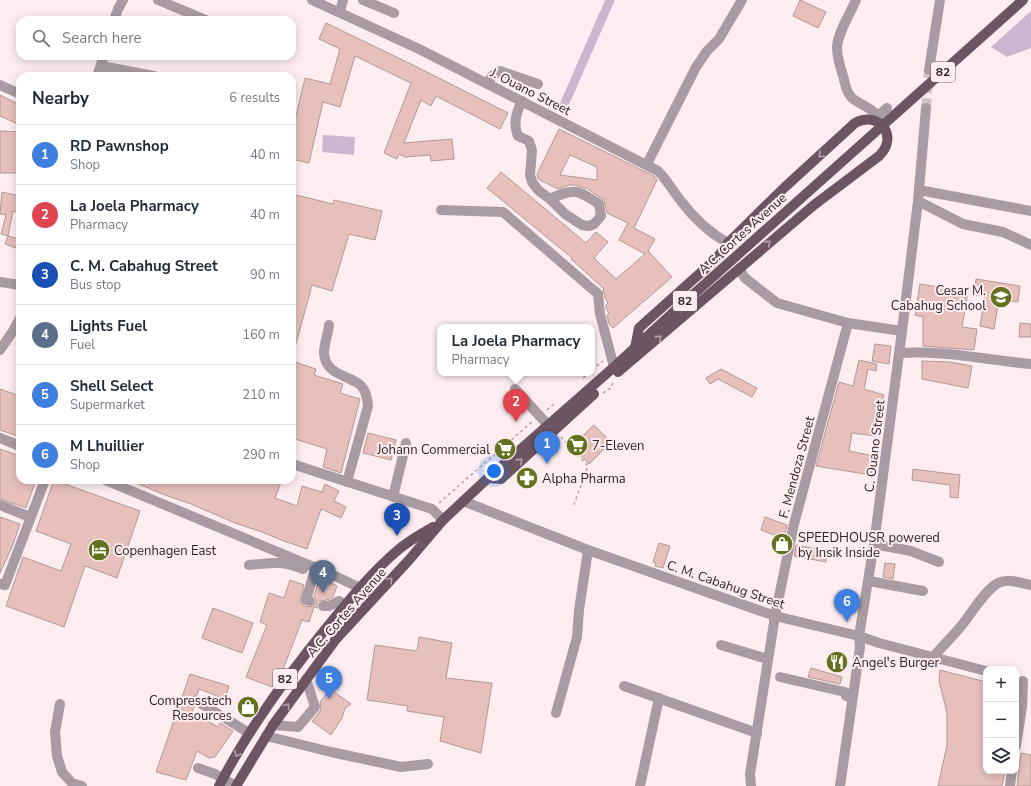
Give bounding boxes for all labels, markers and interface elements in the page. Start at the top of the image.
search box [16,16,296,60]
icon: search [30,27,52,49]
text: Search here [62,28,142,48]
road number: 82 [931,62,955,82]
street label: J. Ouano Street [486,63,574,120]
text: Nearby [32,87,89,110]
text: 6 results [229,89,280,107]
text: RD Pawnshop [70,136,169,156]
text: 1 [41,146,49,164]
text: 40 m [250,146,280,164]
one-way arrow [819,150,826,157]
text: Shop [70,156,100,174]
street label: A.C. Cortes Avenue [695,189,791,278]
text: La Joela Pharmacy [70,196,199,216]
text: 2 [41,206,49,224]
text: 40 m [250,206,280,224]
text: Pharmacy [70,216,128,234]
one-way arrow [764,241,771,248]
text: C. M. Cabahug Street [70,256,218,276]
text: 3 [41,266,49,284]
text: 90 m [250,266,280,284]
text: Bus stop [70,276,121,294]
place label: Cesar M. Cabahug School [891,282,986,315]
school or university icon: Cesar M. Cabahug School [988,284,1014,310]
road number: 82 [673,291,697,311]
text: Lights Fuel [70,316,147,336]
popup [437,324,595,376]
text: 4 [41,326,49,344]
text: 160 m [242,326,280,344]
text: La Joela Pharmacy [452,331,580,351]
one-way arrow [654,335,661,342]
text: Fuel [70,336,95,354]
text: Pharmacy [452,351,509,369]
text: Shell Select [70,376,153,396]
text: 5 [41,386,49,404]
text: 210 m [242,386,280,404]
pin: 2 [503,389,529,422]
text: Supermarket [70,396,145,414]
street label: C. Ouano Street [860,399,890,493]
street label: F. Mendoza Street [775,414,819,520]
pin: 1 [534,431,560,464]
supermarket icon: 7-Eleven [564,432,590,458]
text: M Lhuillier [70,436,144,456]
supermarket icon: Johann Commercial [492,436,518,462]
place label: 7-Eleven [592,437,644,455]
place label: Johann Commercial [376,441,490,459]
text: 6 [41,446,49,464]
text: 290 m [242,446,280,464]
text: Shop [70,456,100,474]
one-way arrow [515,459,523,466]
your location [484,461,504,481]
pharmacy icon: Alpha Pharma [514,465,540,491]
place label: Alpha Pharma [542,470,626,488]
pin: 3 [384,503,410,536]
place label: SPEEDHOUSR powered by Insik Inside [798,529,940,562]
shop icon: SPEEDHOUSR powered by Insik Inside [769,531,795,557]
hotel icon: Copenhagen East [86,537,112,563]
place label: Copenhagen East [114,542,216,560]
street label: C. M. Cabahug Street [664,556,787,614]
pin: 4 [310,560,336,593]
street label: A.C. Cortes Avenue [303,564,391,661]
one-way arrow [385,577,393,585]
pin: 6 [834,589,860,622]
restaurant icon: Angel's Burger [824,649,850,675]
place label: Angel's Burger [852,654,939,672]
pin: 5 [316,666,342,699]
map controls [983,666,1019,774]
button: + [983,666,1019,702]
road number: 82 [273,669,297,689]
place label: Compresstech Resources [149,692,232,725]
shop icon: Compresstech Resources [235,694,261,720]
button: − [983,702,1019,738]
one-way arrow [282,703,289,710]
button: layers [983,738,1019,774]
one-way arrow [234,750,241,757]

